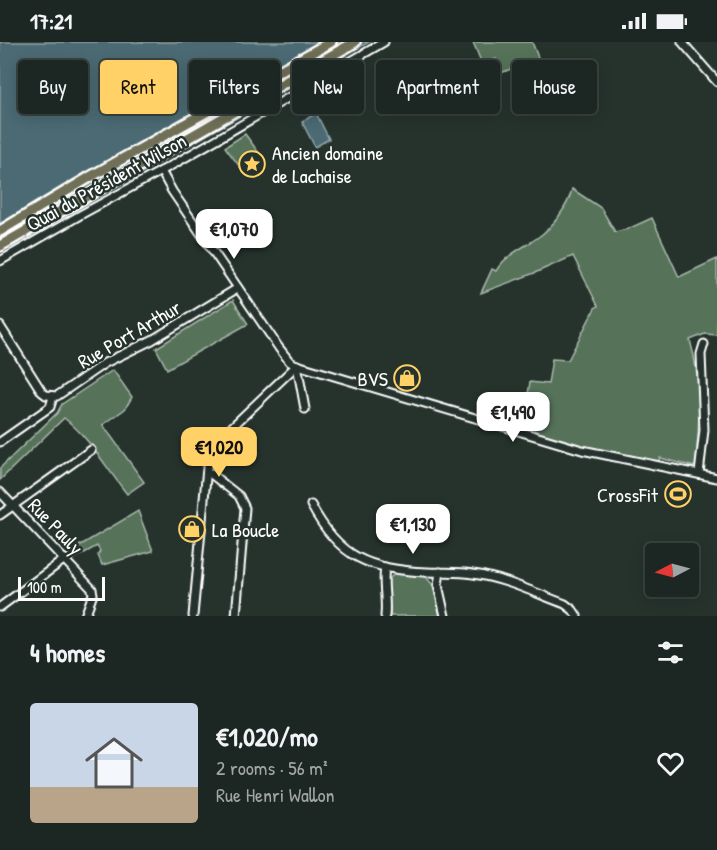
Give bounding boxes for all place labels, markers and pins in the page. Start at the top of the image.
place label: Ancien domaine de Lachaise [272,139,383,189]
place icon: Ancien domaine de Lachaise [237,149,267,179]
pin: €1,070 [185,209,283,260]
shop icon: BVS [392,363,422,393]
place label: BVS [357,365,388,392]
pin: €1,490 [464,392,562,443]
pin: €1,020 [170,427,268,478]
sports icon: CrossFit [663,479,693,509]
place label: CrossFit [597,481,659,508]
pin: €1,130 [364,504,462,555]
shop icon: La Boucle [177,514,207,544]
place label: La Boucle [212,516,279,543]

